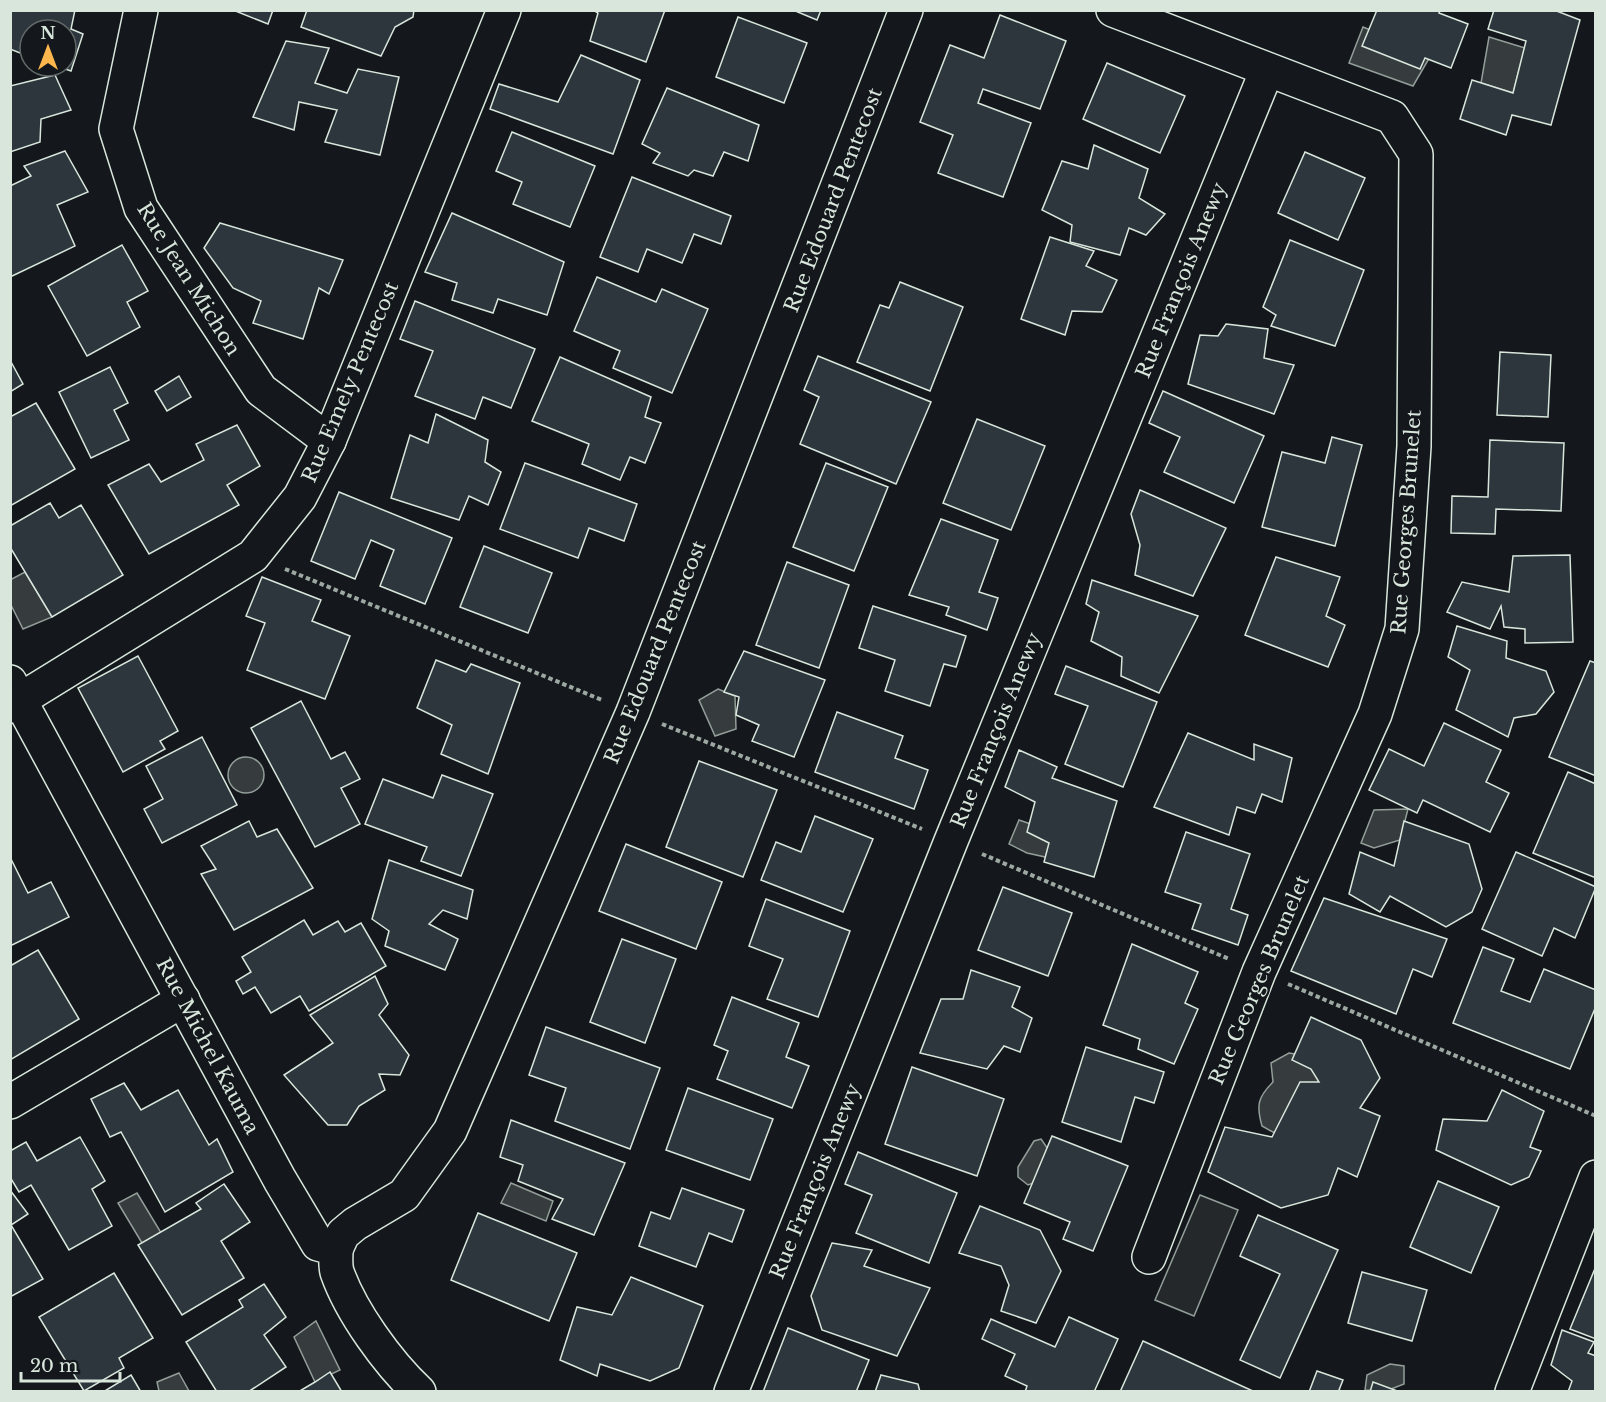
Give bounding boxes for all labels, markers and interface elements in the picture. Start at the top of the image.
north arrow [18,18,78,78]
text: N [40,23,56,43]
street label: Rue Edouard Pentecost [779,84,887,316]
street label: Rue François Anewy [1131,178,1231,381]
street label: Rue Jean Michon [132,198,246,360]
street label: Rue Emely Pentecost [297,278,403,486]
street label: Rue Georges Brunelet [1386,408,1426,635]
street label: Rue Edouard Pentecost [599,537,711,767]
street label: Rue François Anewy [946,628,1046,831]
street label: Rue Georges Brunelet [1204,871,1314,1088]
street label: Rue Michel Kauma [151,954,265,1139]
street label: Rue François Anewy [765,1079,865,1282]
scale bar [21,1345,120,1383]
text: 20 m [30,1355,78,1377]

